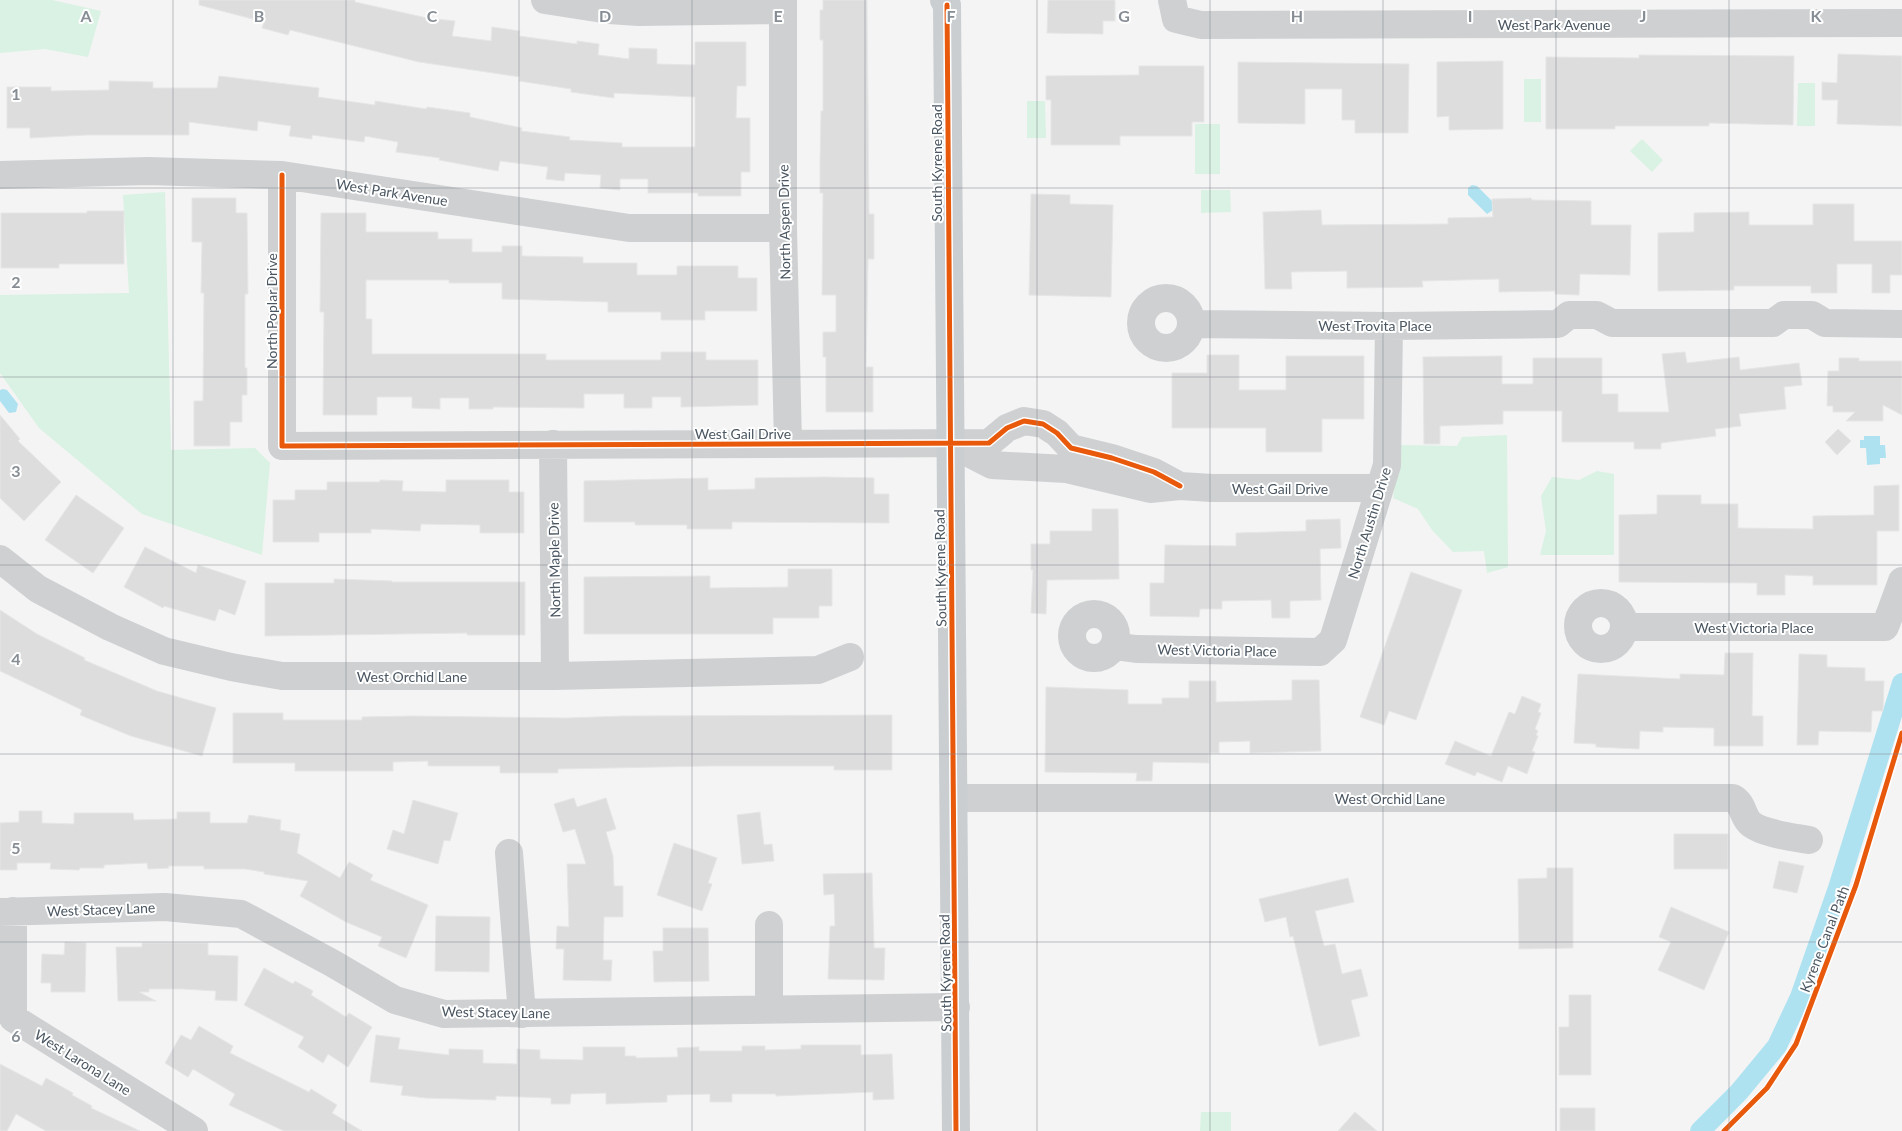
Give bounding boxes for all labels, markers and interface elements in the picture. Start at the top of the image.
text: A [79,6,92,25]
text: B [254,6,264,25]
text: C [427,6,438,25]
text: D [599,6,611,25]
text: E [773,6,783,25]
text: F [946,6,956,25]
text: G [1118,6,1130,25]
text: H [1291,6,1303,25]
text: I [1468,6,1472,25]
text: J [1640,6,1646,25]
text: K [1811,6,1823,25]
street label: West Park Avenue [1498,16,1610,33]
text: 1 [11,84,21,103]
street label: South Kyrene Road [928,104,945,222]
street label: North Aspen Drive [774,164,794,280]
street label: West Park Avenue [335,175,449,209]
street label: North Poplar Drive [263,253,280,369]
text: 2 [11,272,21,291]
street label: West Trovita Place [1318,317,1432,334]
street label: West Gail Drive [695,425,791,442]
text: 3 [11,461,21,480]
street label: North Austin Drive [1344,465,1394,581]
street label: West Gail Drive [1232,480,1328,497]
street label: North Maple Drive [544,502,564,618]
street label: South Kyrene Road [930,509,950,627]
street label: West Victoria Place [1694,619,1814,636]
street label: West Victoria Place [1157,640,1277,660]
text: 4 [11,649,21,668]
street label: West Orchid Lane [357,668,467,685]
street label: West Orchid Lane [1335,790,1445,807]
text: 5 [11,838,21,857]
street label: Kyrene Canal Path [1796,883,1852,995]
street label: West Stacey Lane [46,899,156,919]
street label: South Kyrene Road [935,914,955,1032]
street label: West Stacey Lane [442,1003,550,1021]
text: 6 [11,1026,21,1045]
street label: West Larona Lane [32,1026,134,1098]

